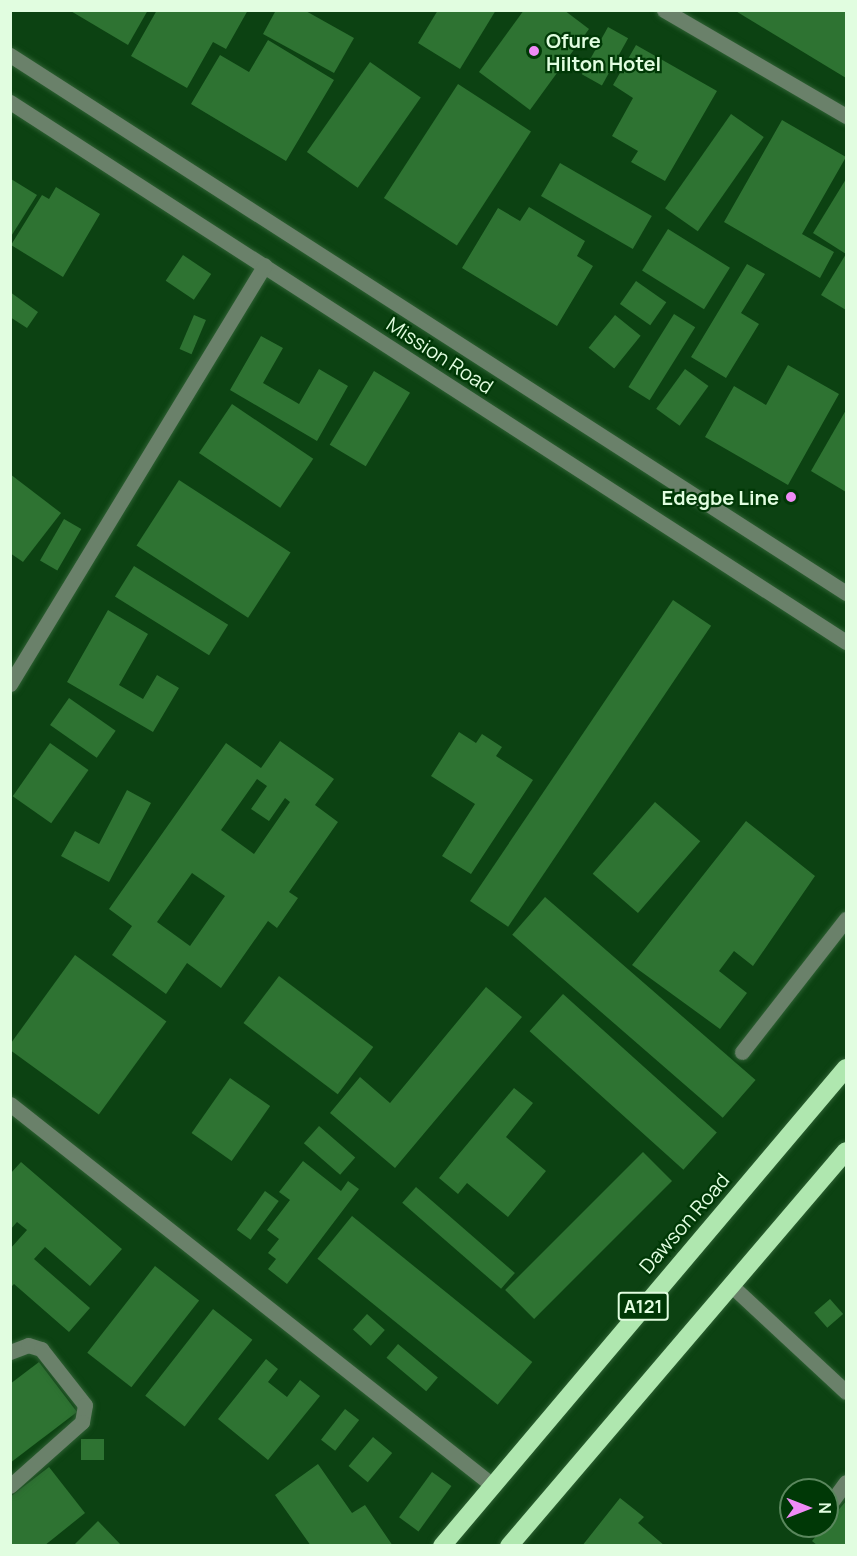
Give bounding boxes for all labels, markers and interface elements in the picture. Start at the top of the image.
place label: Ofure Hilton Hotel [546,28,661,75]
marker: Ofure Hilton Hotel [527,44,541,58]
street label: Mission Road [382,312,498,398]
place label: Edegbe Line [662,485,779,509]
marker: Edegbe Line [784,490,798,504]
street label: Dawson Road [634,1168,734,1278]
road number: A121 [618,1291,668,1321]
north arrow [779,1478,839,1538]
text: N [814,1502,836,1514]

